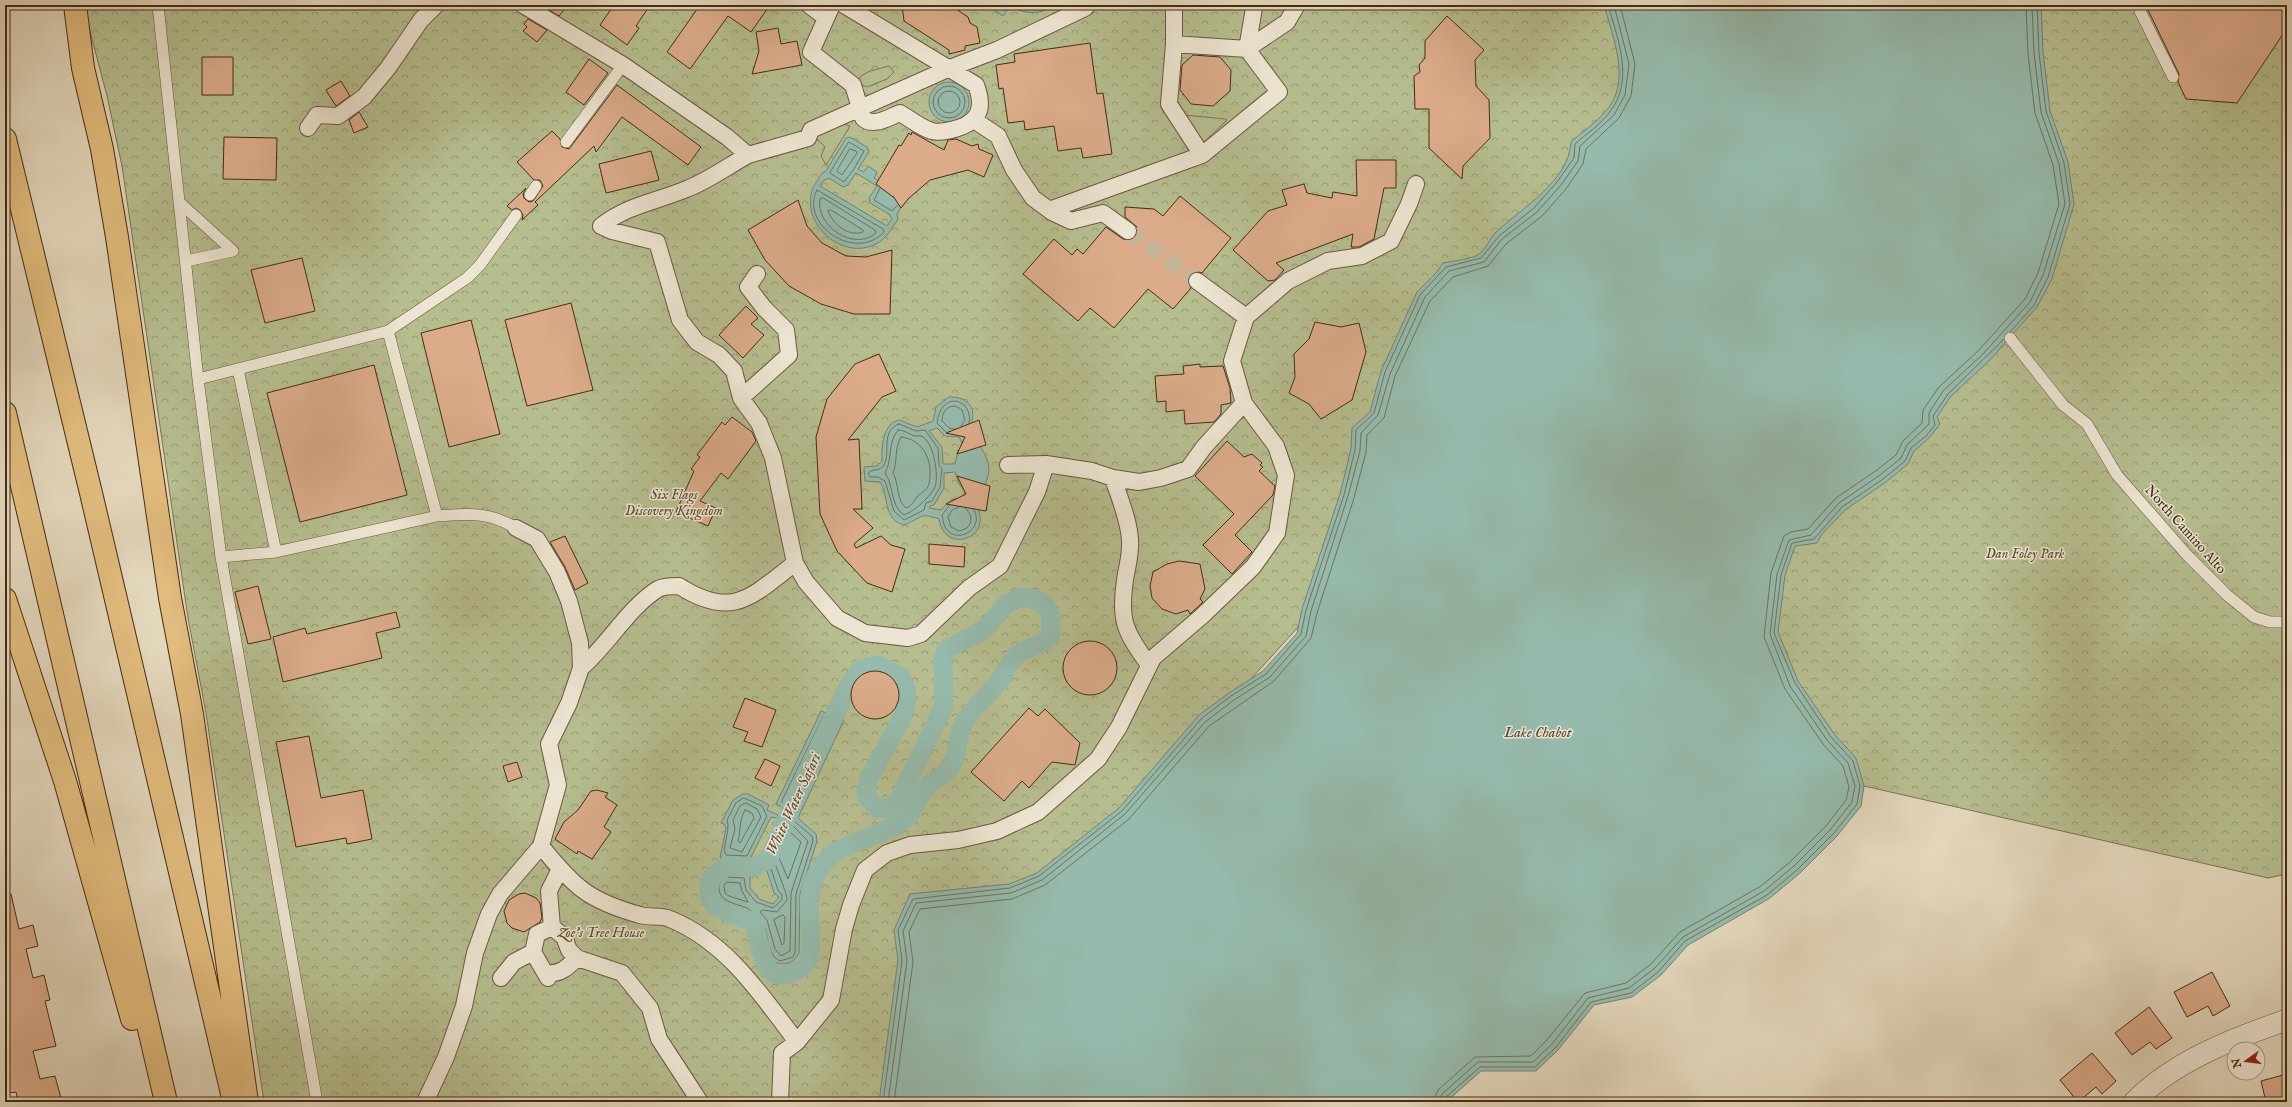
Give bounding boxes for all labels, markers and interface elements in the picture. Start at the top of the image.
street label: North Camino Alto [2140,481,2230,578]
park label: Six Flags Discovery Kingdom [625,486,723,521]
park label: Dan Foley Park [1986,545,2065,563]
water label: Lake Chabot [1503,723,1573,742]
water label: White Water Safari [762,749,826,858]
park label: Zoe's Tree House [557,924,645,943]
north arrow [2226,1041,2266,1081]
text: N [2229,1056,2245,1070]

